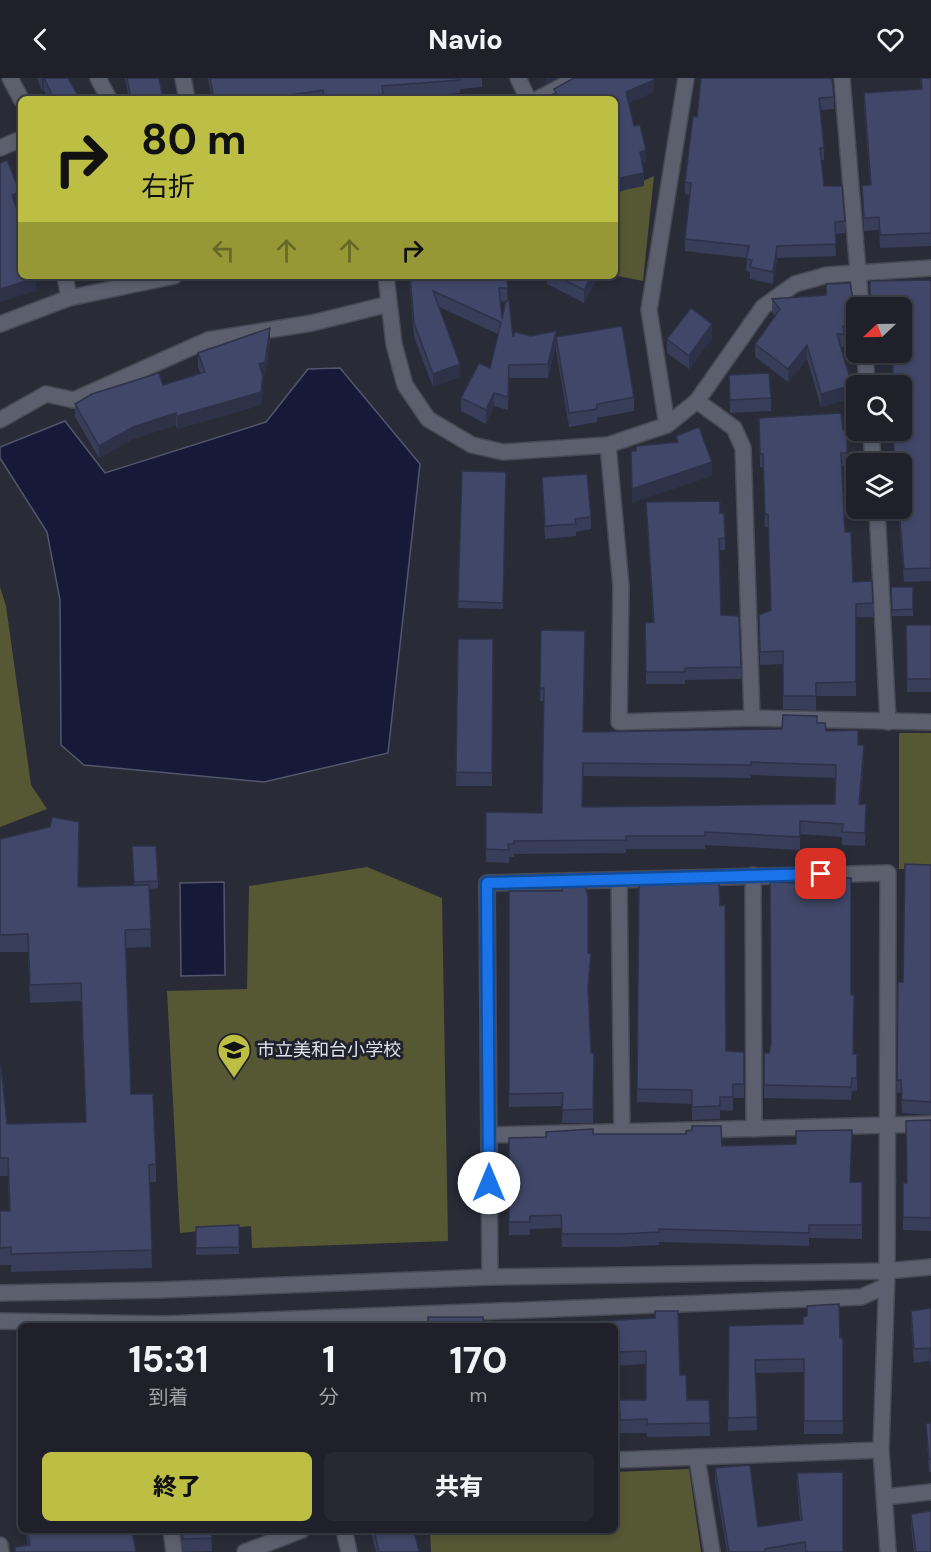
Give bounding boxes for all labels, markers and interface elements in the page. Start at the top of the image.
text: Navio [428,22,503,57]
icon: back [24,23,57,56]
icon: heart [874,23,907,56]
text: 80 m [141,112,247,167]
icon: right [42,120,120,198]
text: 右折 [141,169,195,204]
icon: left [207,234,240,267]
icon: ahead [270,234,303,267]
icon: ahead [333,234,366,267]
icon: right [396,234,429,267]
north arrow [846,297,912,363]
map controls [846,297,912,519]
button: search [846,375,912,441]
button: layers [846,453,912,519]
pin [795,848,846,899]
icon: arrive [804,857,837,890]
school or university icon: 市立美和台小学校 [216,1032,252,1079]
place label: 市立美和台小学校 [257,1038,401,1062]
position arrow [457,1151,521,1215]
text: 15:31 [129,1336,208,1383]
text: 1 [322,1336,336,1383]
text: 170 [450,1337,507,1384]
text: m [470,1382,487,1408]
text: 到着 [149,1384,189,1410]
text: 分 [319,1384,339,1410]
button: 終了 [42,1452,312,1521]
button: 共有 [324,1452,594,1521]

